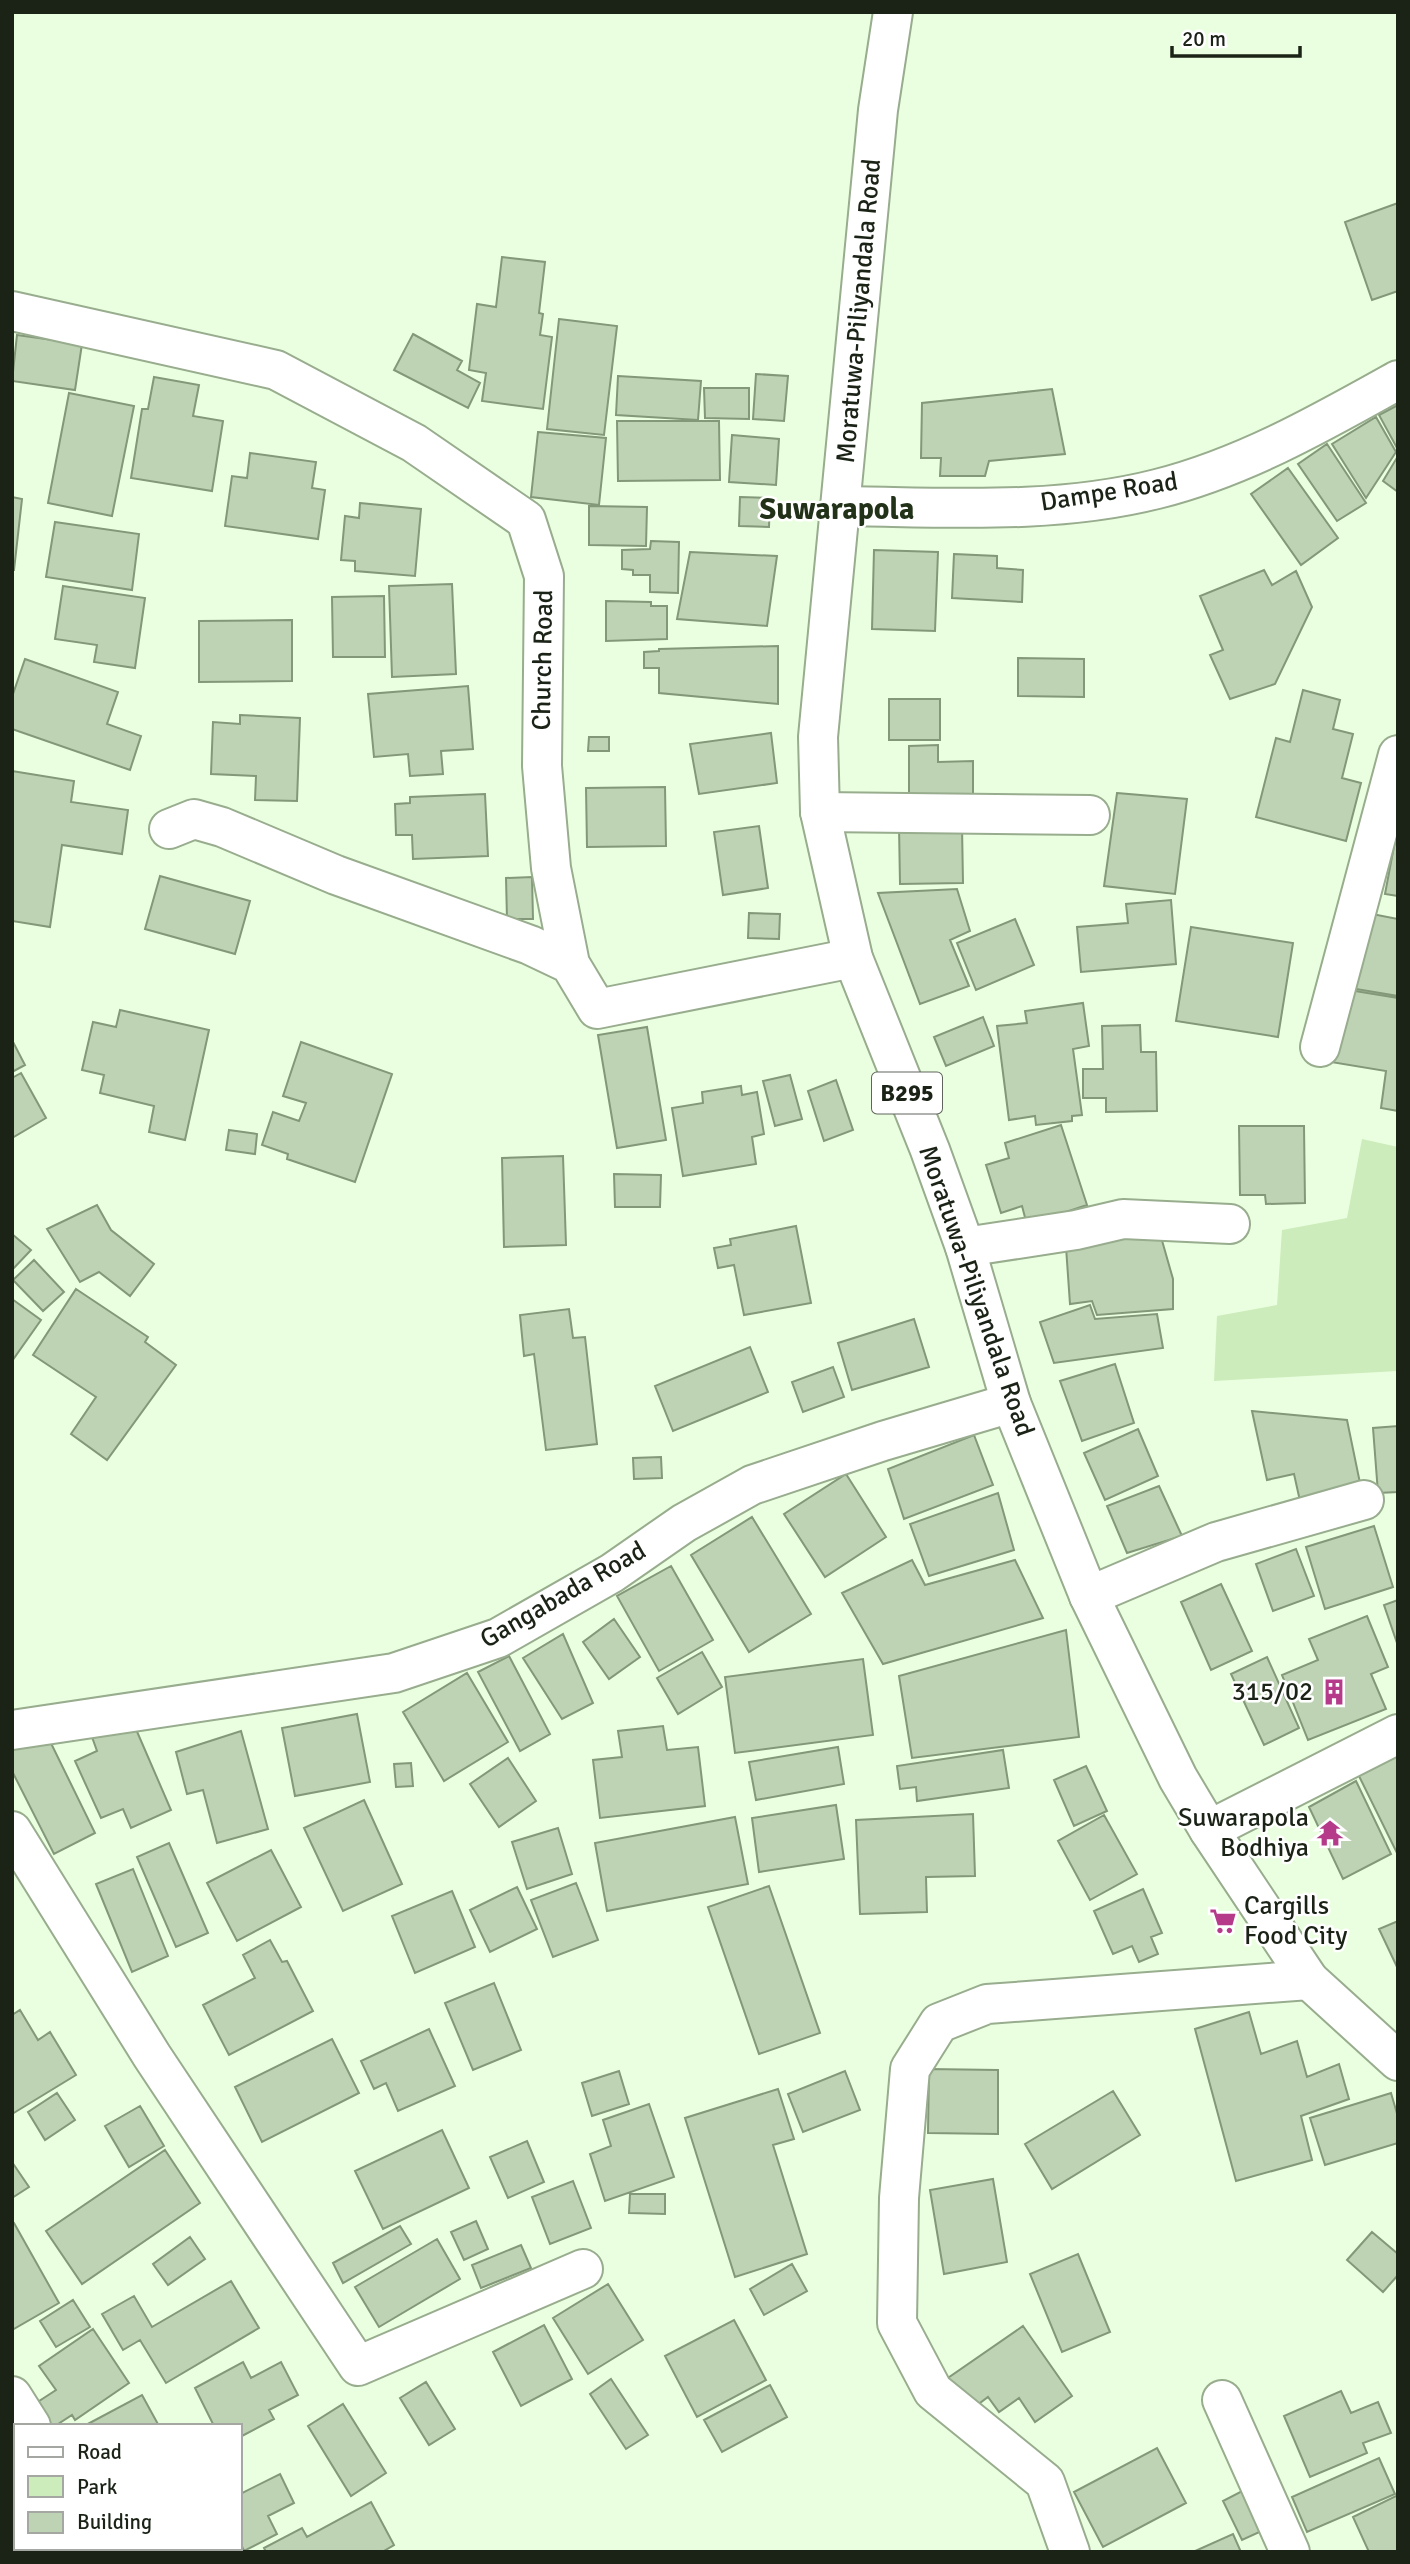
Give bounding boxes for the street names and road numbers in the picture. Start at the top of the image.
street label: Moratuwa-Piliyandala Road [830,157,888,465]
street label: Dampe Road [1038,465,1180,519]
street label: Church Road [526,589,560,731]
road number: B295 [872,1072,942,1114]
street label: Moratuwa-Piliyandala Road [911,1141,1041,1441]
street label: Gangabada Road [474,1535,652,1655]

